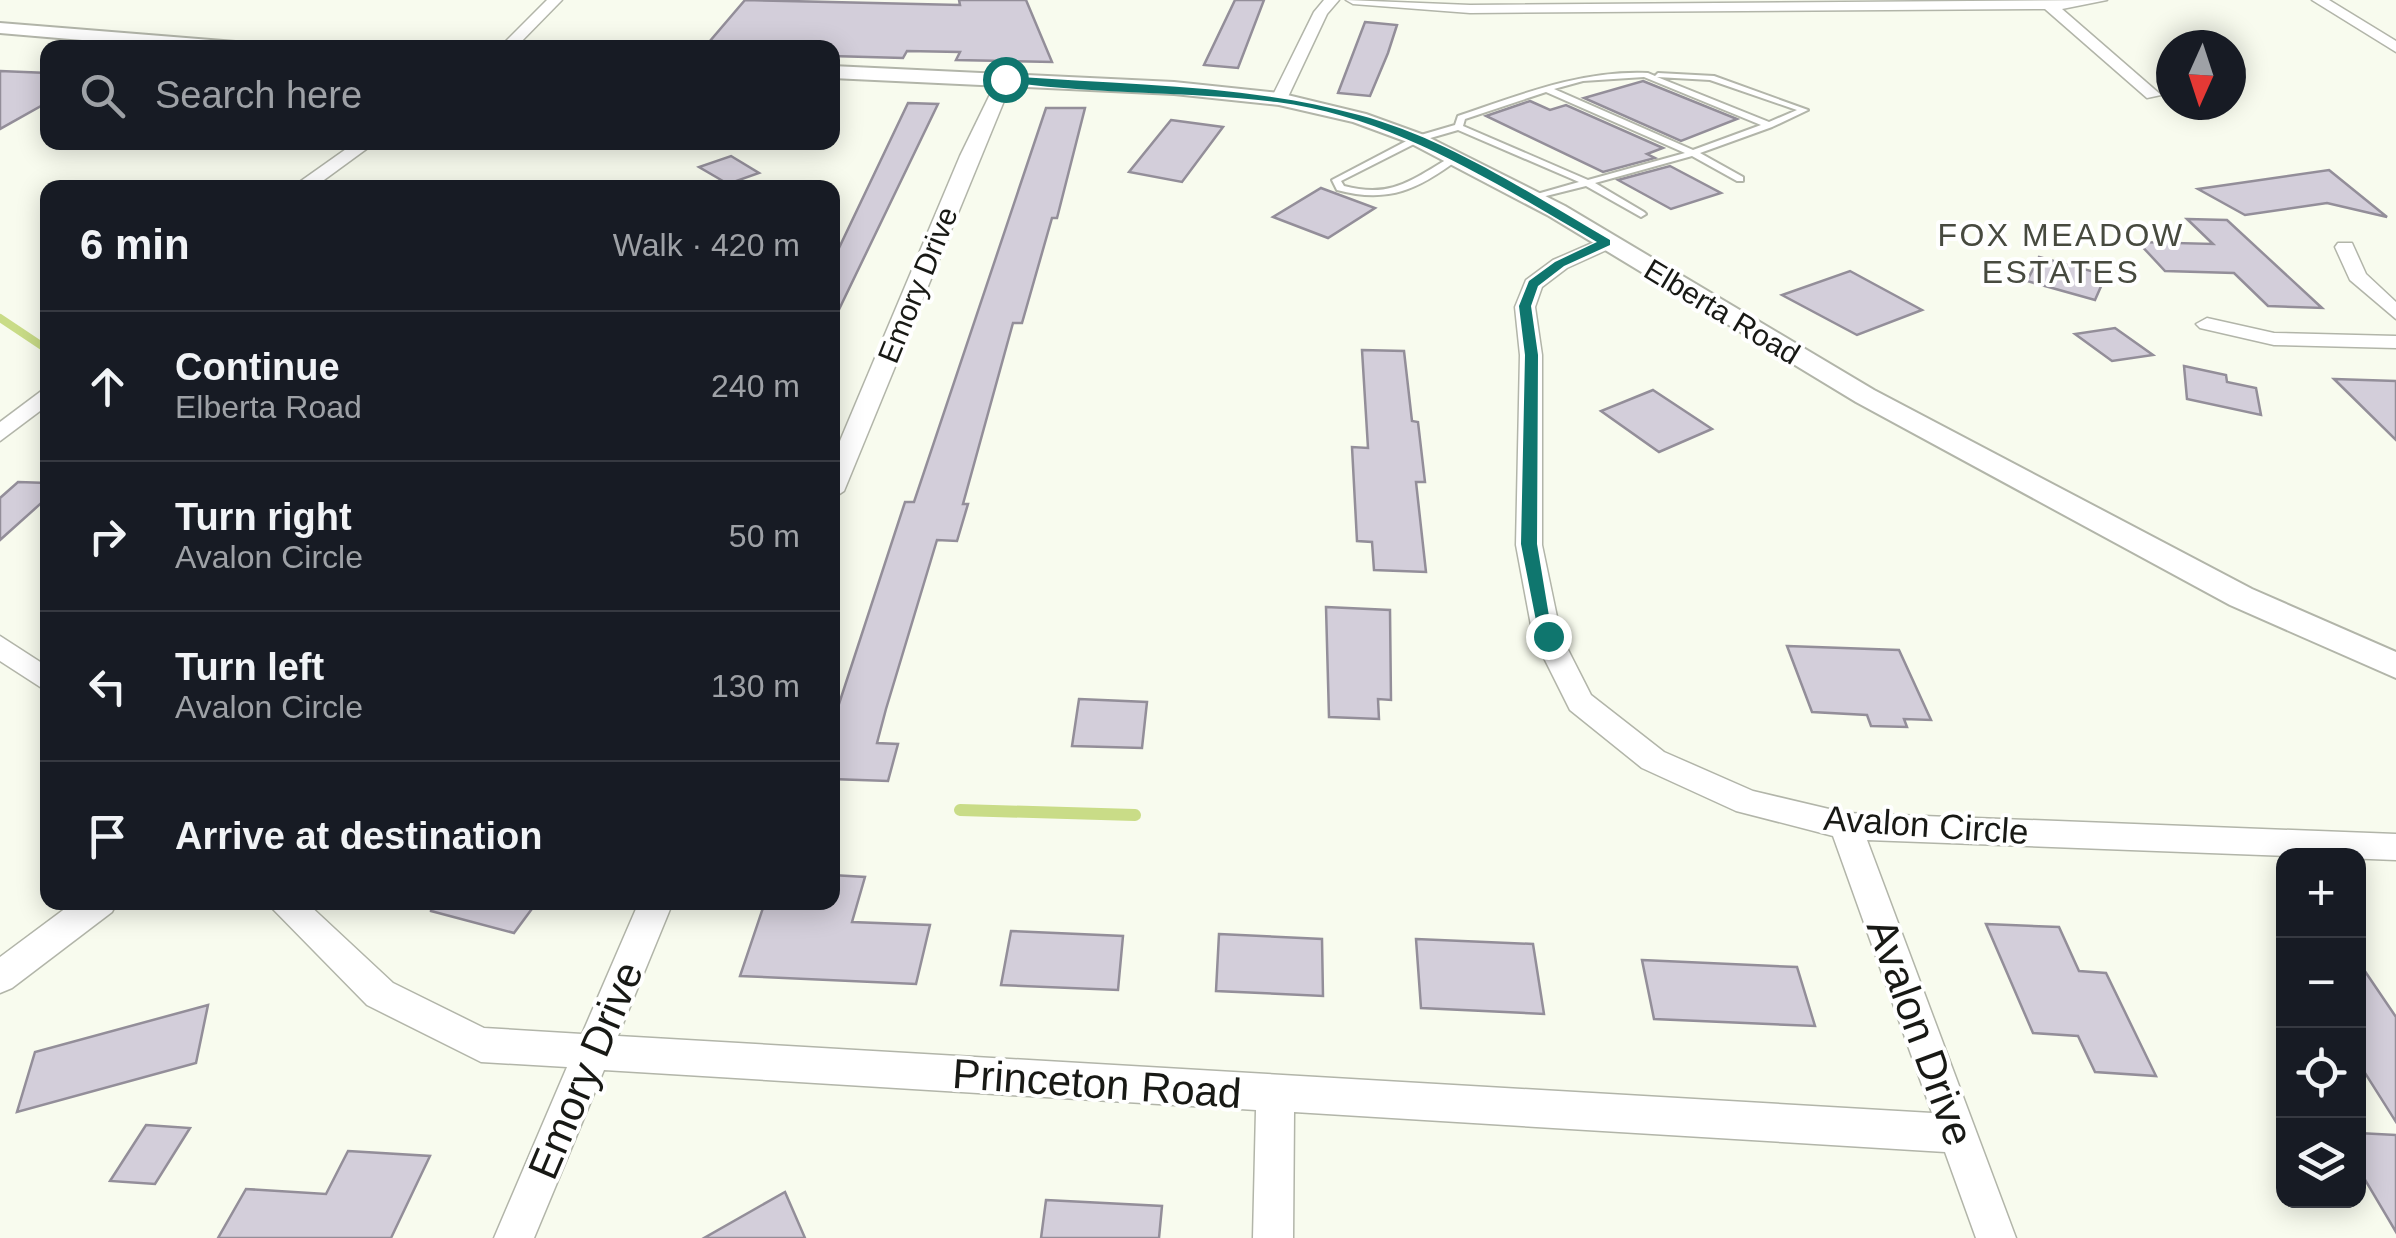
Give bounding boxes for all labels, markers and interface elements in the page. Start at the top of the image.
north arrow [2156,30,2246,120]
search box [40,40,840,150]
route start [983,57,1029,103]
icon: search [75,68,130,123]
text: Search here [155,74,362,116]
street label: Emory Drive [871,202,964,367]
district label: FOX MEADOW ESTATES [1937,217,2185,290]
text: 6 min [80,221,190,268]
text: Walk · 420 m [613,227,800,263]
street label: Elberta Road [1639,252,1806,371]
text: Continue [175,346,340,388]
icon: ahead [80,359,135,414]
text: 240 m [711,368,800,404]
text: Elberta Road [175,389,362,425]
text: Turn right [175,496,352,538]
icon: right [80,509,135,564]
text: 50 m [729,518,800,554]
text: Avalon Circle [175,539,363,575]
route end [1526,614,1572,660]
text: Turn left [175,646,324,688]
icon: left [80,659,135,714]
text: 130 m [711,668,800,704]
text: Avalon Circle [175,689,363,725]
street label: Avalon Circle [1822,798,2030,851]
icon: arrive [80,809,135,864]
text: Arrive at destination [175,815,542,857]
map controls [2276,848,2366,1208]
button: + [2276,848,2366,938]
street label: Avalon Drive [1858,913,1983,1152]
button: − [2276,938,2366,1028]
street label: Emory Drive [519,955,652,1186]
button: locate [2276,1028,2366,1118]
street label: Princeton Road [951,1050,1243,1117]
button: layers [2276,1118,2366,1208]

